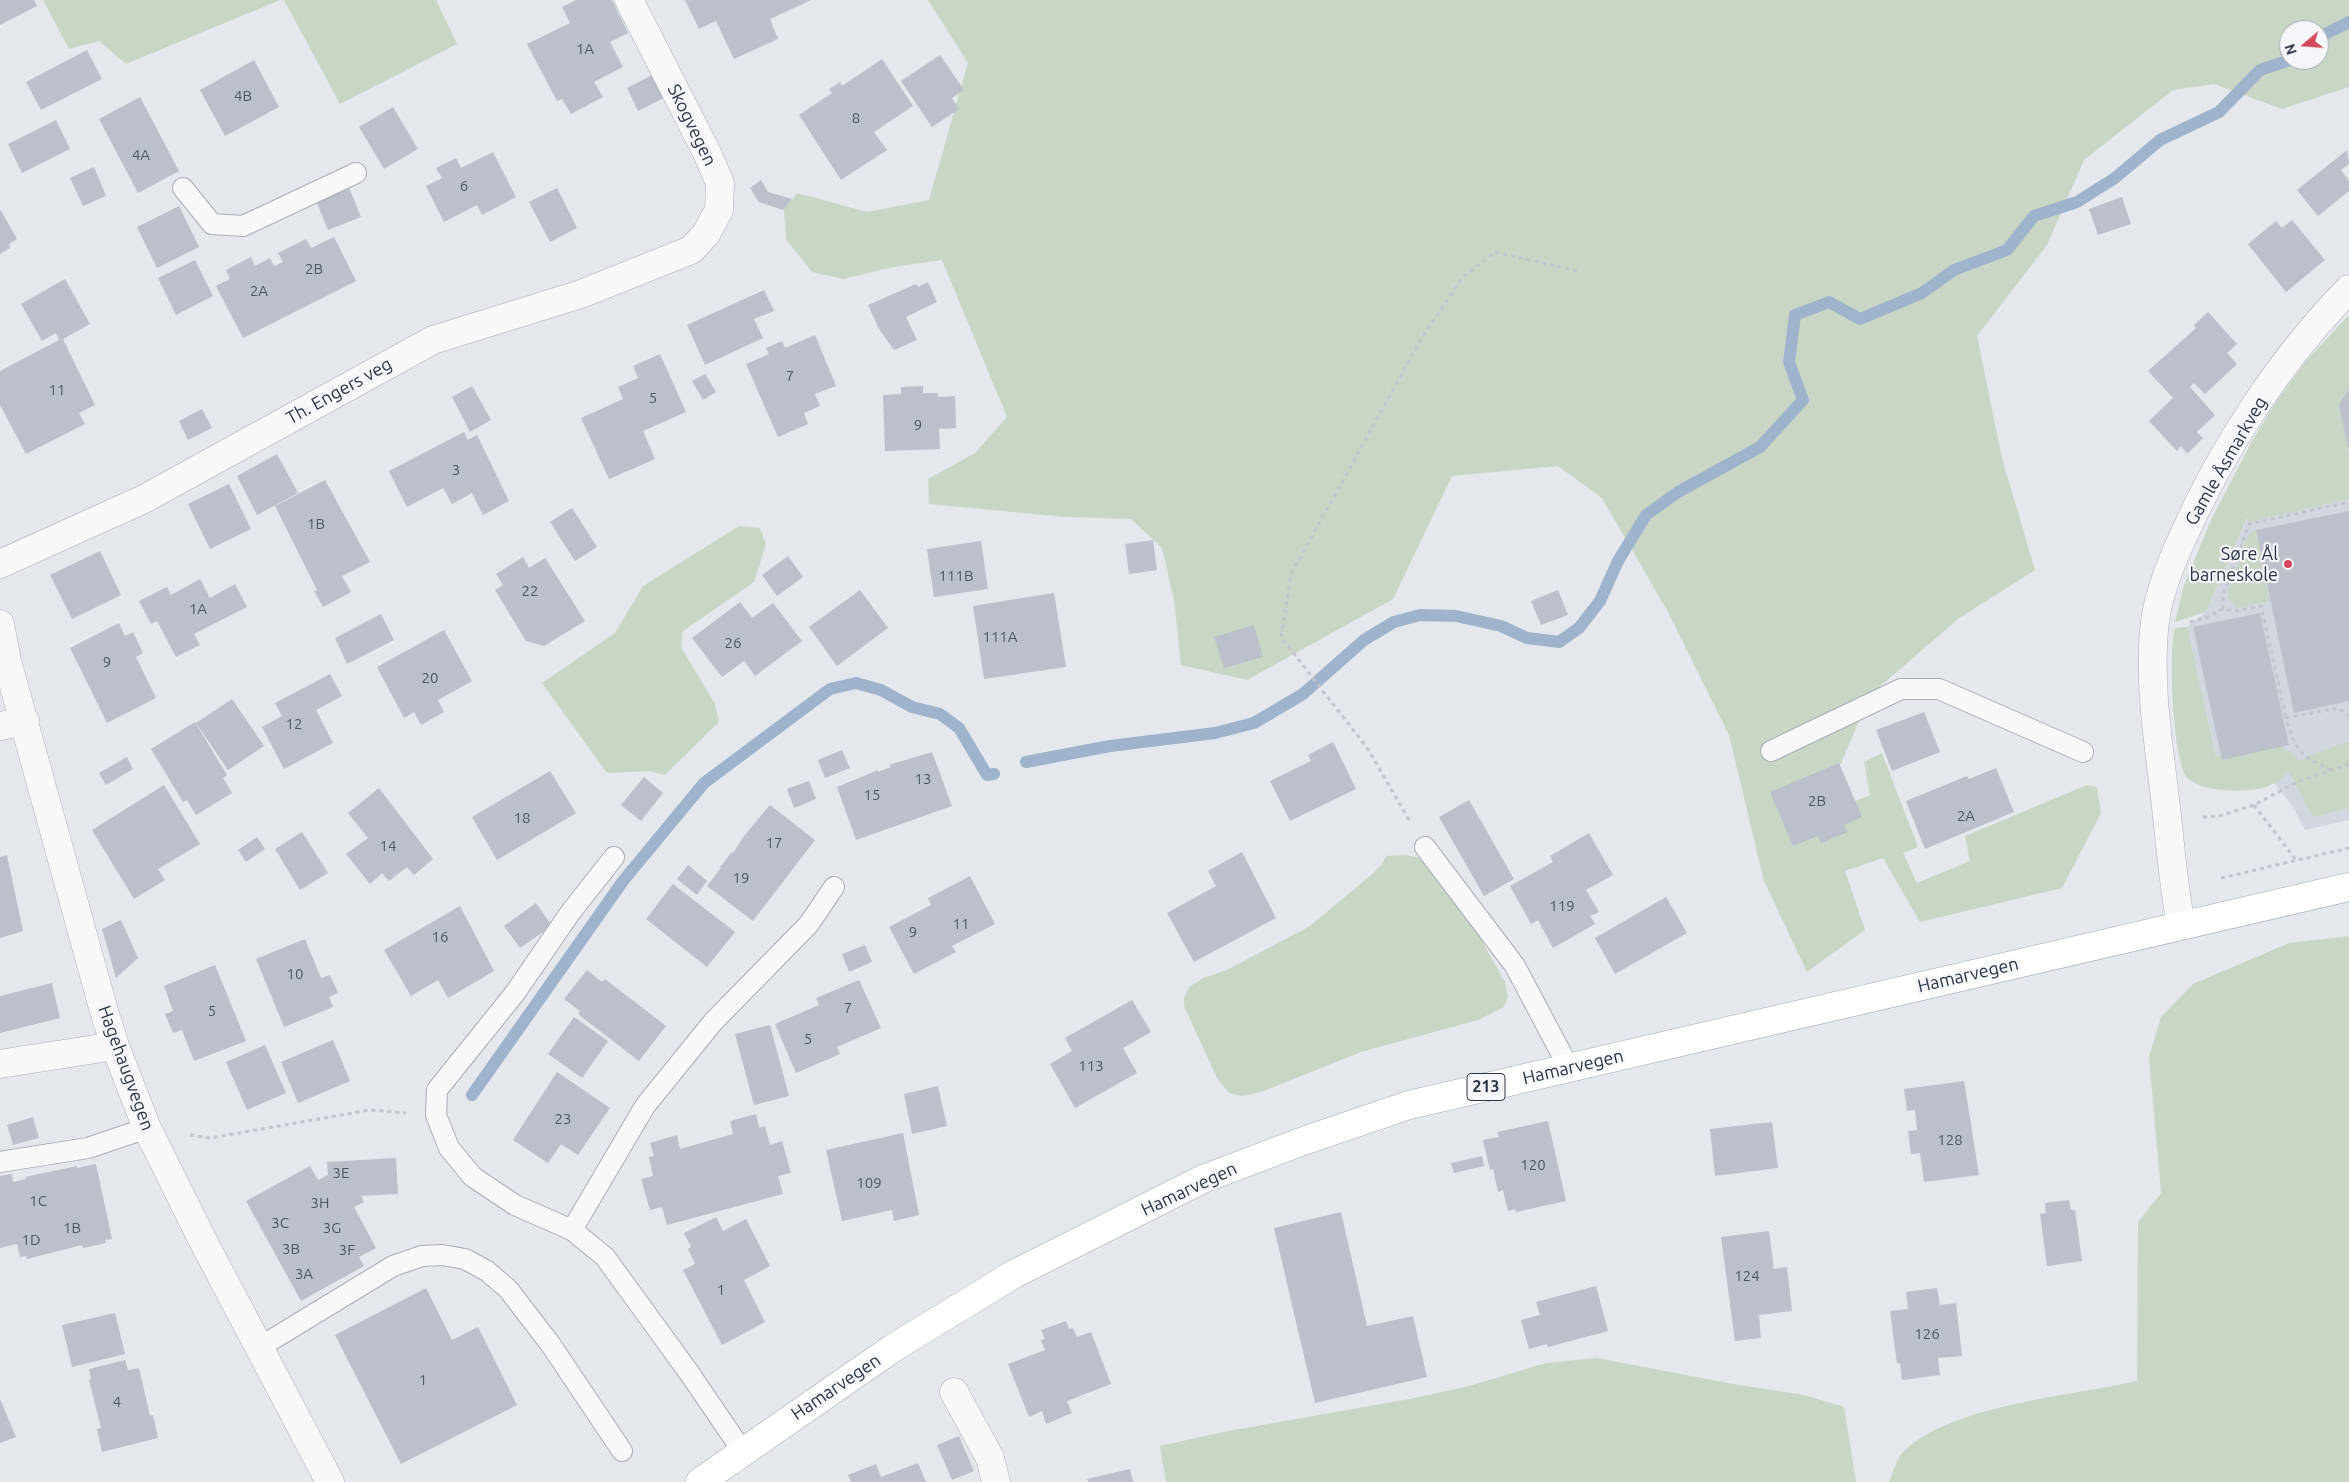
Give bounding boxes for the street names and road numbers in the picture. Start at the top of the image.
street label: Skogvegen [663,81,721,169]
street label: Th. Engers veg [282,353,396,429]
street label: Gamle Åsmarkveg [2180,393,2272,529]
street label: Hamarvegen [1915,953,2021,997]
street label: Hagehaugvegen [93,1003,159,1133]
street label: Hamarvegen [1520,1045,1626,1089]
road number: 213 [1467,1074,1505,1100]
street label: Hamarvegen [1138,1157,1240,1221]
street label: Hamarvegen [787,1349,885,1425]

